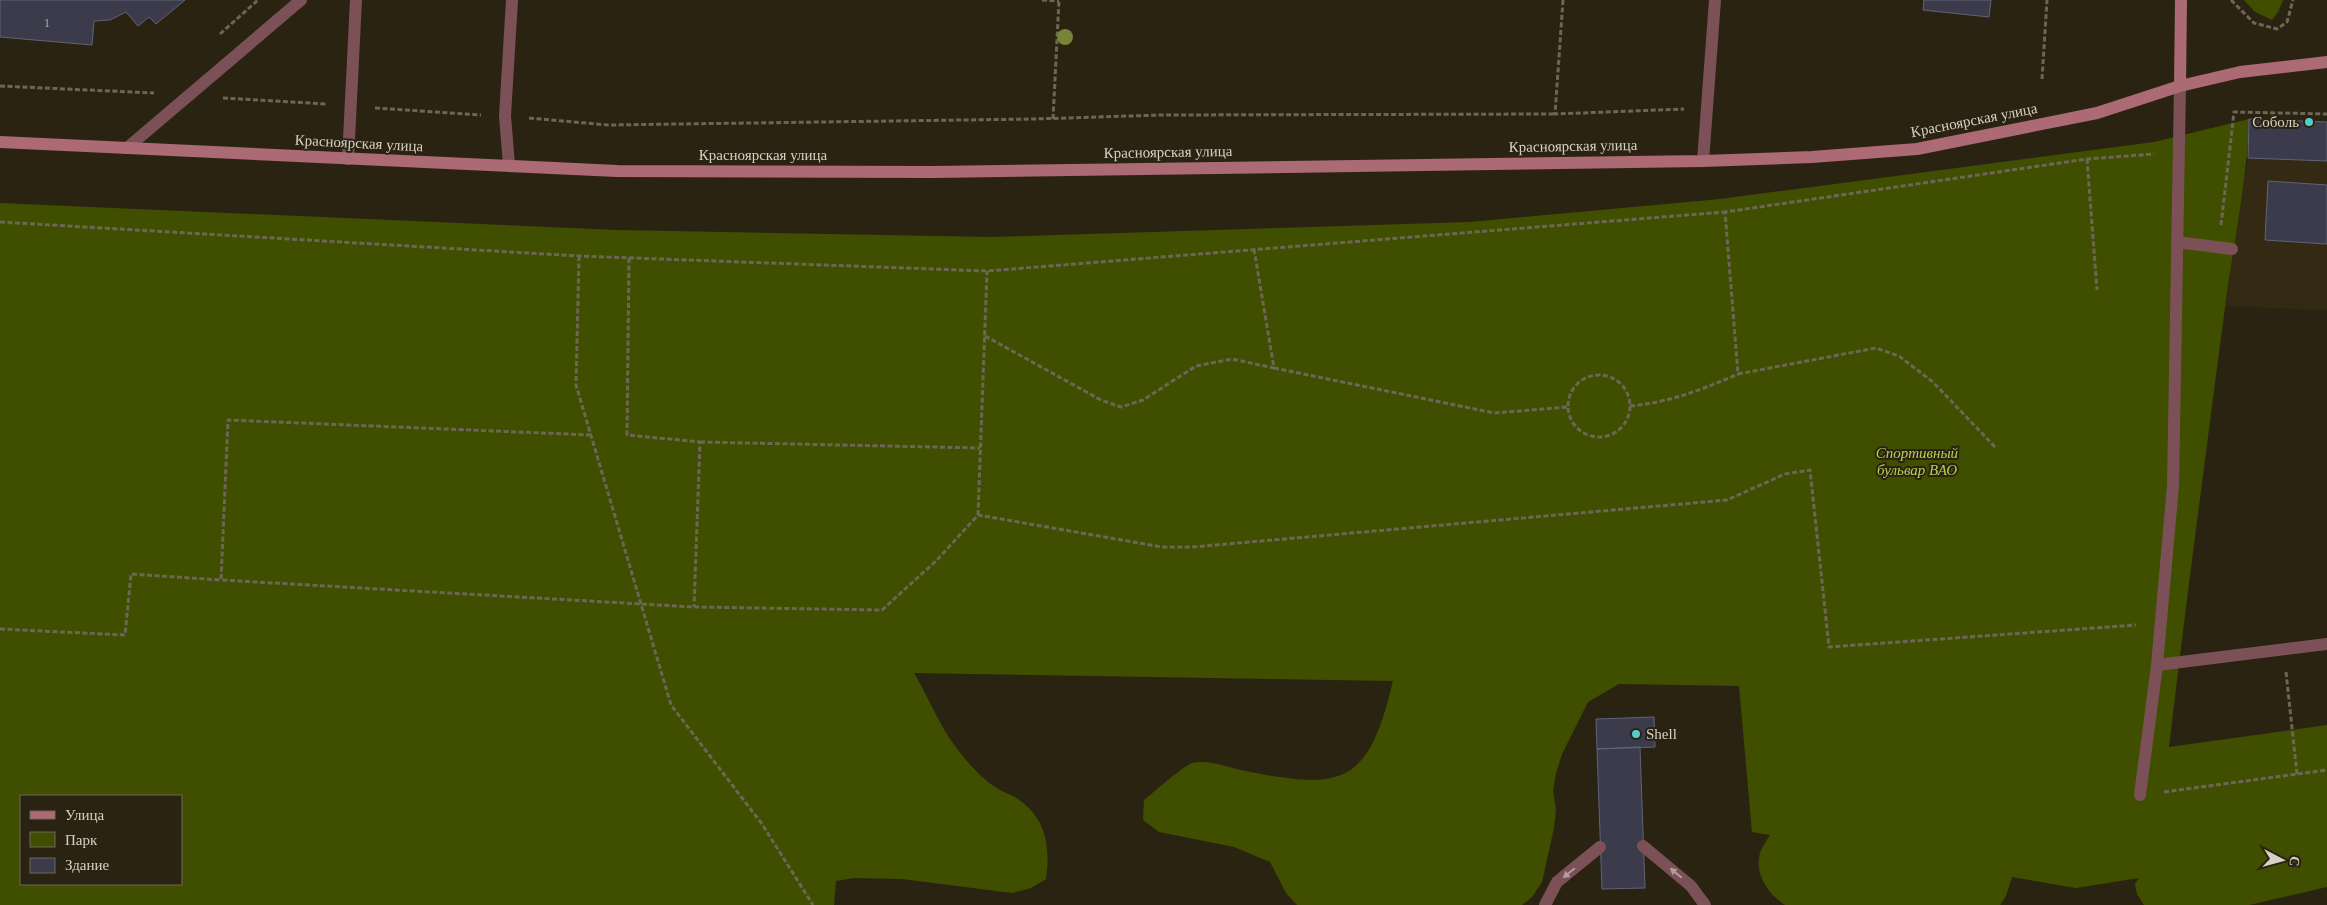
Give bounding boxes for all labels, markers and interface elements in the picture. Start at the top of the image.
house number: 1 [44,16,50,30]
street label: Красноярская улица [1909,100,2039,140]
place label: Соболь [2252,114,2299,130]
marker: Соболь [2303,116,2315,128]
street label: Красноярская улица [294,132,424,154]
street label: Красноярская улица [1509,137,1638,155]
street label: Красноярская улица [1104,143,1233,161]
street label: Красноярская улица [699,147,828,163]
park label: Спортивный бульвар ВАО [1876,445,1959,478]
place label: Shell [1646,726,1677,742]
marker: Shell [1630,728,1642,740]
legend [20,795,182,885]
text: Улица [65,807,104,823]
text: Парк [65,832,98,848]
north arrow [2257,835,2307,885]
text: С [2286,855,2302,867]
text: Здание [65,857,109,873]
one-way arrow [1562,867,1575,878]
one-way arrow [1670,868,1683,879]

